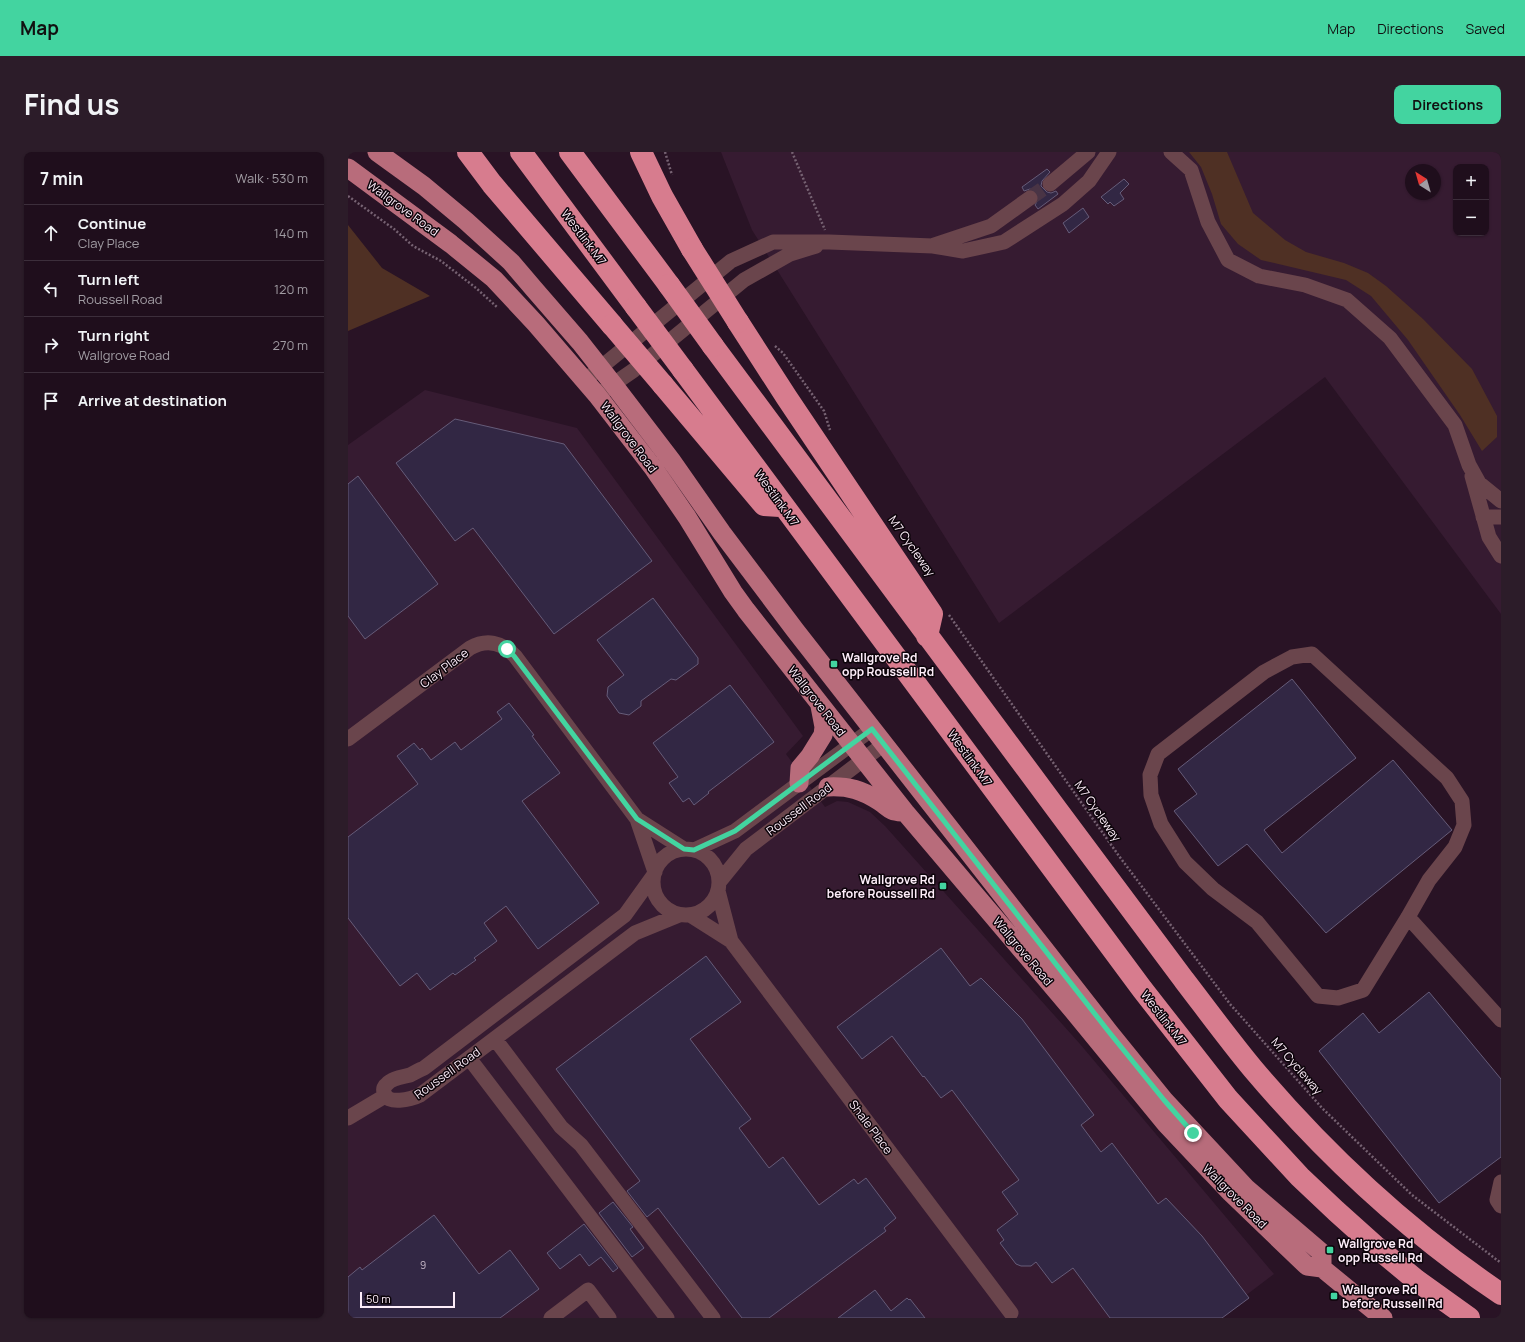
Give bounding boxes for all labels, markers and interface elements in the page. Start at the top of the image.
text: Map [20,15,59,41]
text: Map [1327,19,1355,38]
text: Directions [1377,19,1444,38]
text: Saved [1466,19,1505,38]
text: Find us [24,85,119,123]
button: Directions [1394,85,1501,124]
north arrow [1405,164,1441,200]
map controls [1453,164,1489,236]
button: + [1453,164,1489,200]
text: 7 min [40,167,83,190]
text: Walk · 530 m [235,169,308,187]
street label: Wallgrove Road [364,176,442,240]
button: − [1453,200,1489,236]
street label: Westlink M7 [557,206,611,268]
text: Continue [78,213,146,234]
icon: ahead [40,222,62,244]
text: 140 m [274,224,308,242]
text: Clay Place [78,234,139,252]
text: Turn left [78,269,140,290]
icon: left [40,278,62,300]
text: 120 m [274,280,308,298]
text: Roussell Road [78,290,162,308]
text: Turn right [78,325,149,346]
icon: right [40,334,62,356]
text: 270 m [273,336,308,354]
text: Wallgrove Road [78,346,170,364]
icon: arrive [40,390,62,412]
text: Arrive at destination [78,390,227,411]
street label: Wallgrove Road [597,398,661,476]
street label: Westlink M7 [751,466,803,530]
street label: M7 Cycleway [885,512,940,580]
route start [498,640,516,658]
street label: Clay Place [416,644,472,692]
place label: Wallgrove Rd opp Roussell Rd [842,649,934,680]
marker: Wallgrove Rd opp Roussell Rd [829,659,839,669]
street label: Wallgrove Road [784,662,850,740]
street label: Westlink M7 [944,726,996,790]
street label: M7 Cycleway [1071,777,1126,845]
street label: Roussell Road [763,779,835,839]
place label: Wallgrove Rd before Roussell Rd [827,871,935,902]
marker: Wallgrove Rd before Roussell Rd [938,881,948,891]
street label: Wallgrove Road [989,913,1057,989]
street label: Westlink M7 [1137,987,1191,1049]
street label: M7 Cycleway [1267,1034,1327,1099]
street label: Roussell Road [411,1043,483,1103]
street label: Shale Place [845,1096,897,1158]
route end [1184,1124,1202,1142]
street label: Wallgrove Road [1199,1160,1271,1232]
place label: Wallgrove Rd opp Russell Rd [1338,1235,1423,1266]
marker: Wallgrove Rd opp Russell Rd [1325,1245,1335,1255]
house number: 9 [420,1258,426,1272]
place label: Wallgrove Rd before Russell Rd [1342,1281,1443,1312]
scale bar [360,1290,455,1309]
text: 50 m [366,1291,391,1306]
marker: Wallgrove Rd before Russell Rd [1329,1291,1339,1301]

